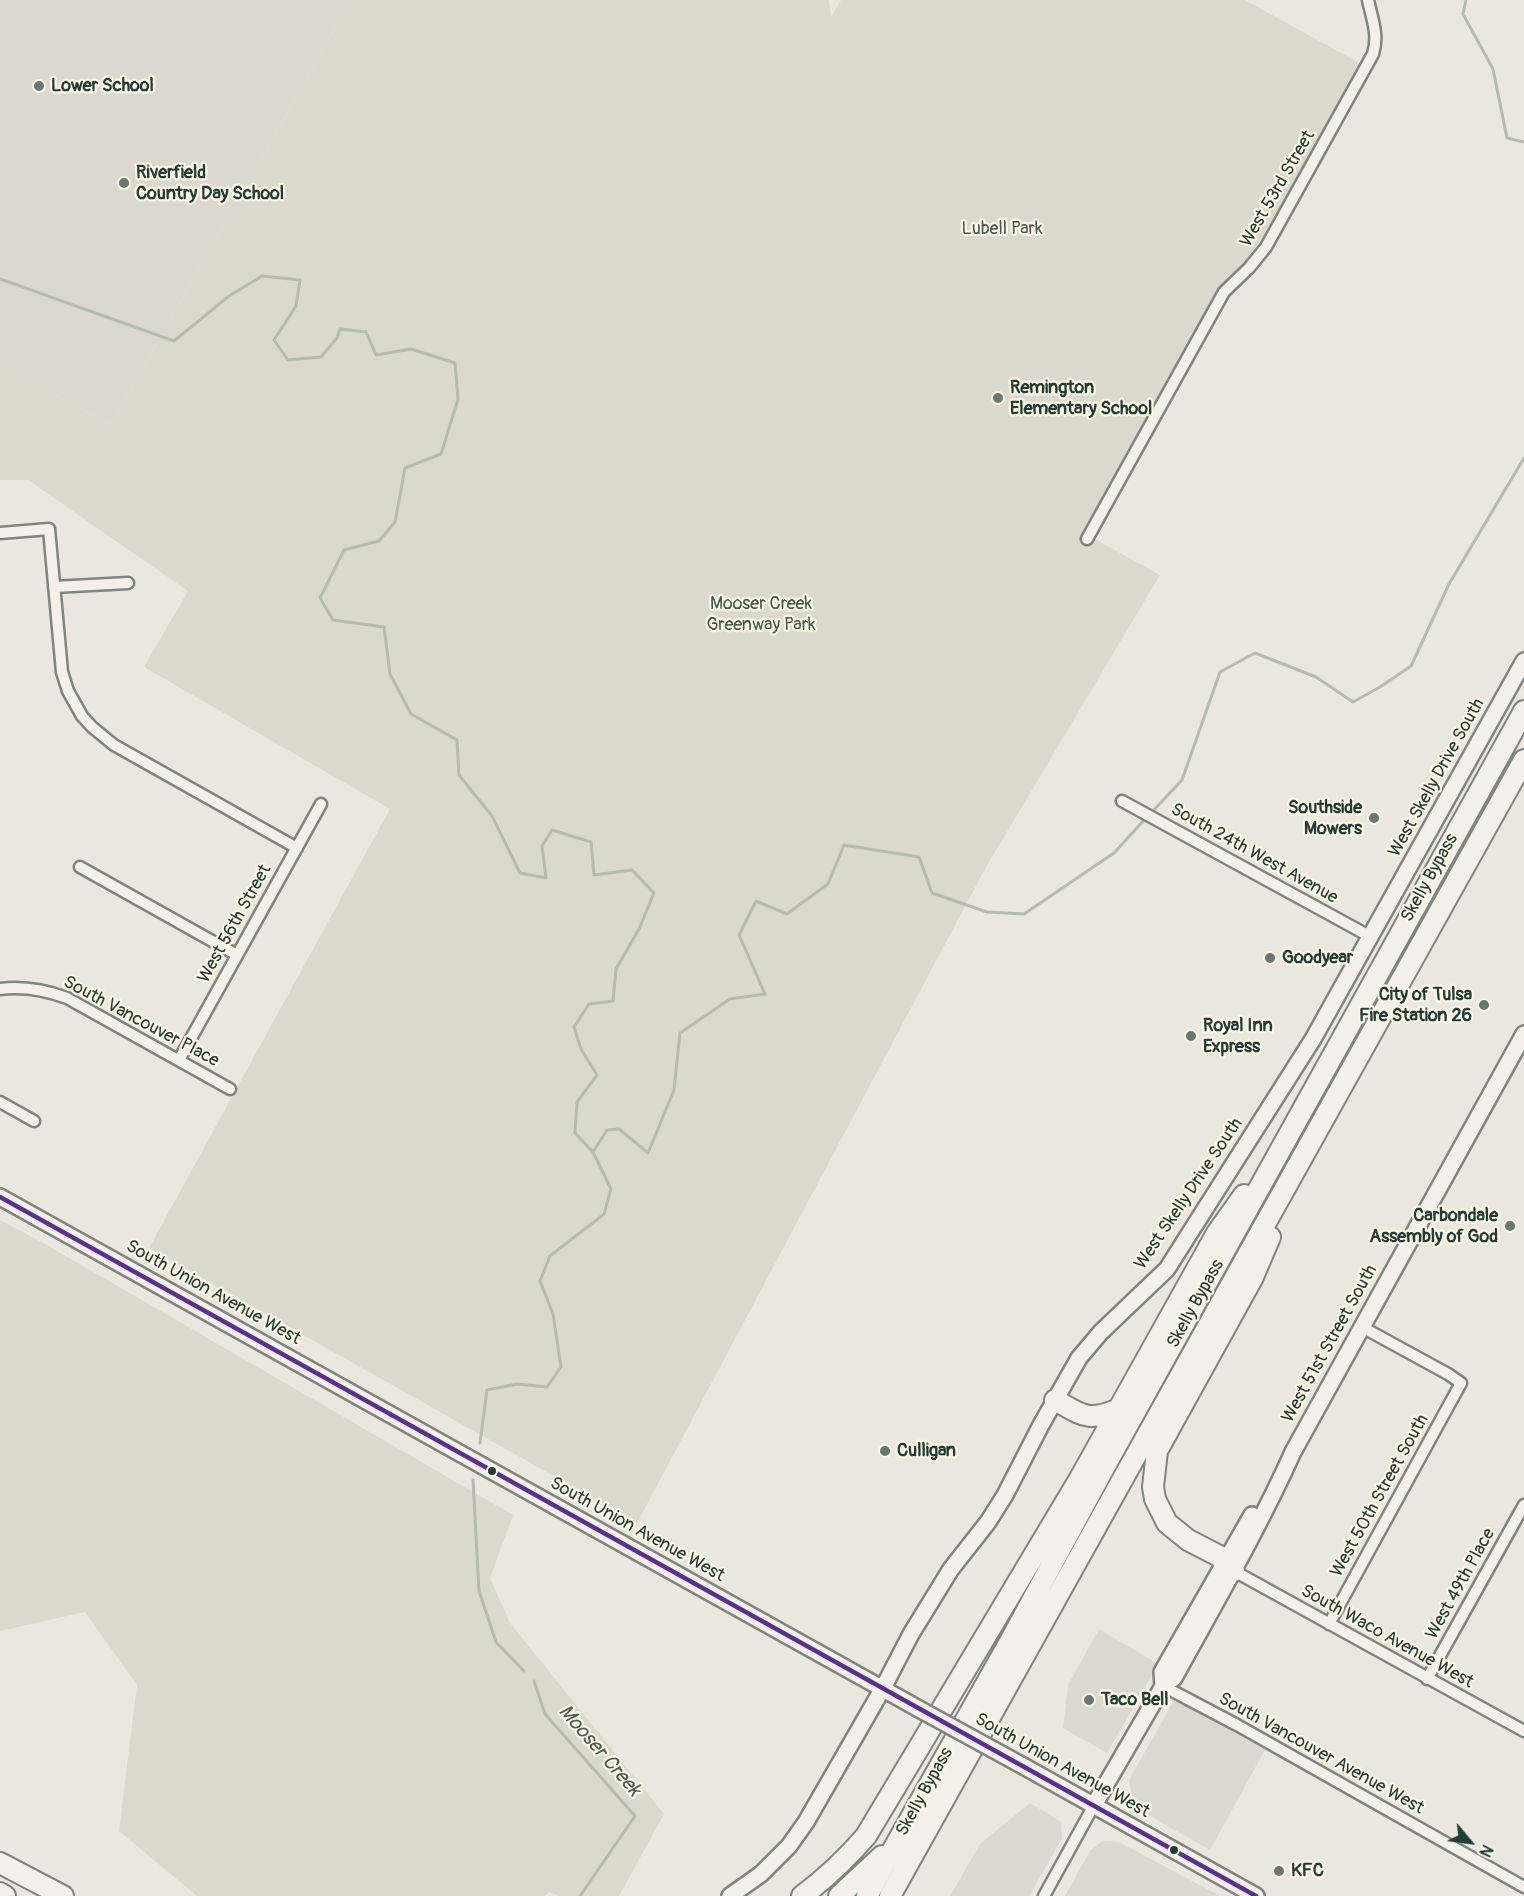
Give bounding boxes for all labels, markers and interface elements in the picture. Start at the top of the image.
place label: Lower School [51,75,154,97]
marker: Lower School [32,79,46,93]
street label: West 53rd Street [1236,127,1320,251]
place label: Riverfield Country Day School [136,162,284,204]
marker: Riverfield Country Day School [117,176,131,190]
park label: Lubell Park [962,218,1042,240]
place label: Remington Elementary School [1010,377,1152,420]
marker: Remington Elementary School [991,391,1005,405]
park label: Mooser Creek Greenway Park [706,593,816,636]
street label: West Skelly Drive South [1384,695,1490,861]
place label: Southside Mowers [1288,797,1362,840]
street label: South 24th West Avenue [1167,799,1341,909]
marker: Southside Mowers [1367,811,1381,825]
street label: Skelly Bypass [1397,830,1463,926]
street label: West 56th Street [194,861,276,987]
place label: Goodyear [1282,947,1353,969]
marker: Goodyear [1263,951,1277,965]
street label: South Vancouver Place [59,972,223,1072]
place label: City of Tulsa Fire Station 26 [1359,984,1472,1026]
marker: City of Tulsa Fire Station 26 [1477,998,1491,1012]
place label: Royal Inn Express [1203,1015,1273,1058]
marker: Royal Inn Express [1184,1029,1198,1043]
street label: West Skelly Drive South [1130,1114,1248,1274]
place label: Carbondale Assembly of God [1370,1205,1498,1248]
marker: Carbondale Assembly of God [1503,1219,1517,1233]
street label: South Union Avenue West [122,1236,304,1350]
street label: Skelly Bypass [1163,1256,1229,1352]
street label: West 51st Street South [1278,1261,1382,1427]
street label: West 50th Street South [1326,1411,1434,1581]
place label: Culligan [897,1440,956,1462]
marker: Culligan [878,1444,892,1458]
unlabelled marker [486,1465,498,1477]
street label: South Union Avenue West [546,1473,728,1587]
street label: West 49th Place [1422,1525,1500,1643]
street label: South Waco Avenue West [1297,1581,1477,1693]
street label: South Vancouver Avenue West [1214,1688,1428,1820]
place label: Taco Bell [1101,1689,1169,1711]
marker: Taco Bell [1082,1693,1096,1707]
water label: Mooser Creek [553,1700,645,1802]
street label: South Union Avenue West [971,1709,1153,1823]
street label: Skelly Bypass [892,1744,958,1840]
north arrow [1440,1812,1500,1872]
text: N [1474,1841,1497,1860]
unlabelled marker [1168,1844,1180,1856]
place label: KFC [1291,1860,1324,1882]
marker: KFC [1272,1864,1286,1878]

